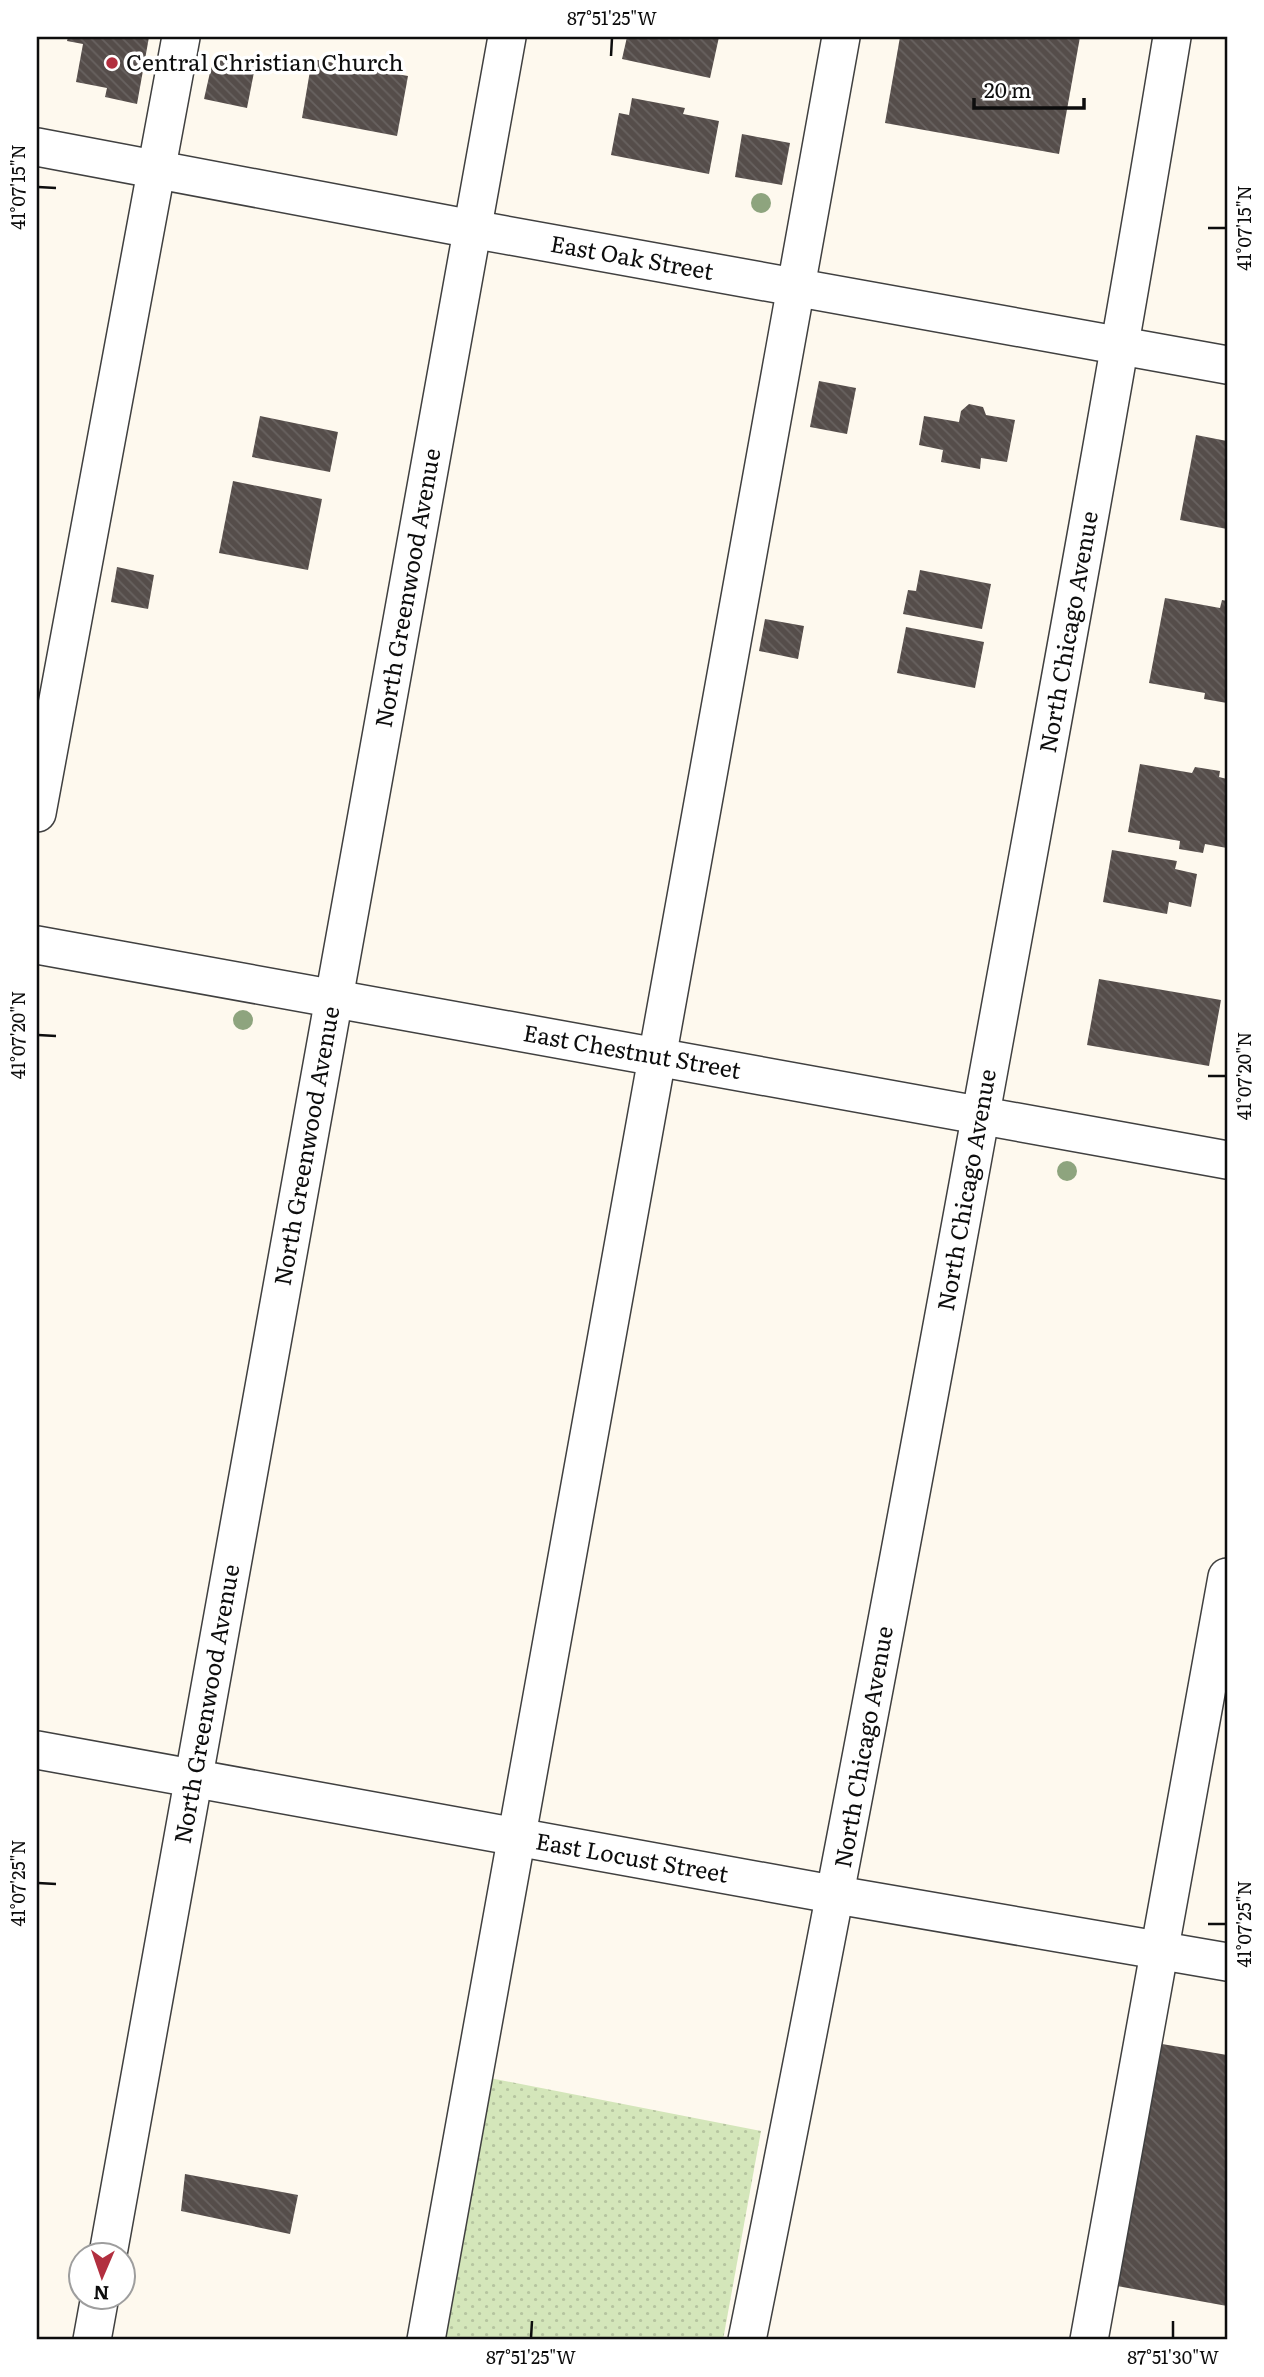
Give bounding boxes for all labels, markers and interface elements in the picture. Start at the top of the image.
text: 87°51'25"W [567,4,657,31]
place label: Central Christian Church [126,44,403,78]
marker: Central Christian Church [104,55,120,71]
scale bar [974,66,1084,110]
text: 20 m [984,73,1031,104]
text: 41°07'15"N [4,144,31,230]
text: 41°07'15"N [1230,185,1257,271]
street label: East Oak Street [548,225,717,287]
street label: North Greenwood Avenue [365,445,447,730]
street label: North Chicago Avenue [1029,508,1105,755]
text: 41°07'20"N [4,991,31,1079]
street label: North Greenwood Avenue [264,1003,346,1288]
street label: East Chestnut Street [521,1014,745,1086]
text: 41°07'20"N [1230,1032,1257,1120]
street label: North Chicago Avenue [927,1066,1003,1313]
street label: North Greenwood Avenue [164,1561,246,1846]
street label: North Chicago Avenue [824,1623,900,1870]
street label: East Locust Street [533,1822,732,1890]
text: 41°07'25"N [4,1839,31,1927]
text: 41°07'25"N [1230,1880,1257,1968]
north arrow [66,2240,136,2310]
text: N [93,2280,110,2308]
text: 87°51'25"W [486,2343,576,2370]
text: 87°51'30"W [1127,2343,1219,2370]

